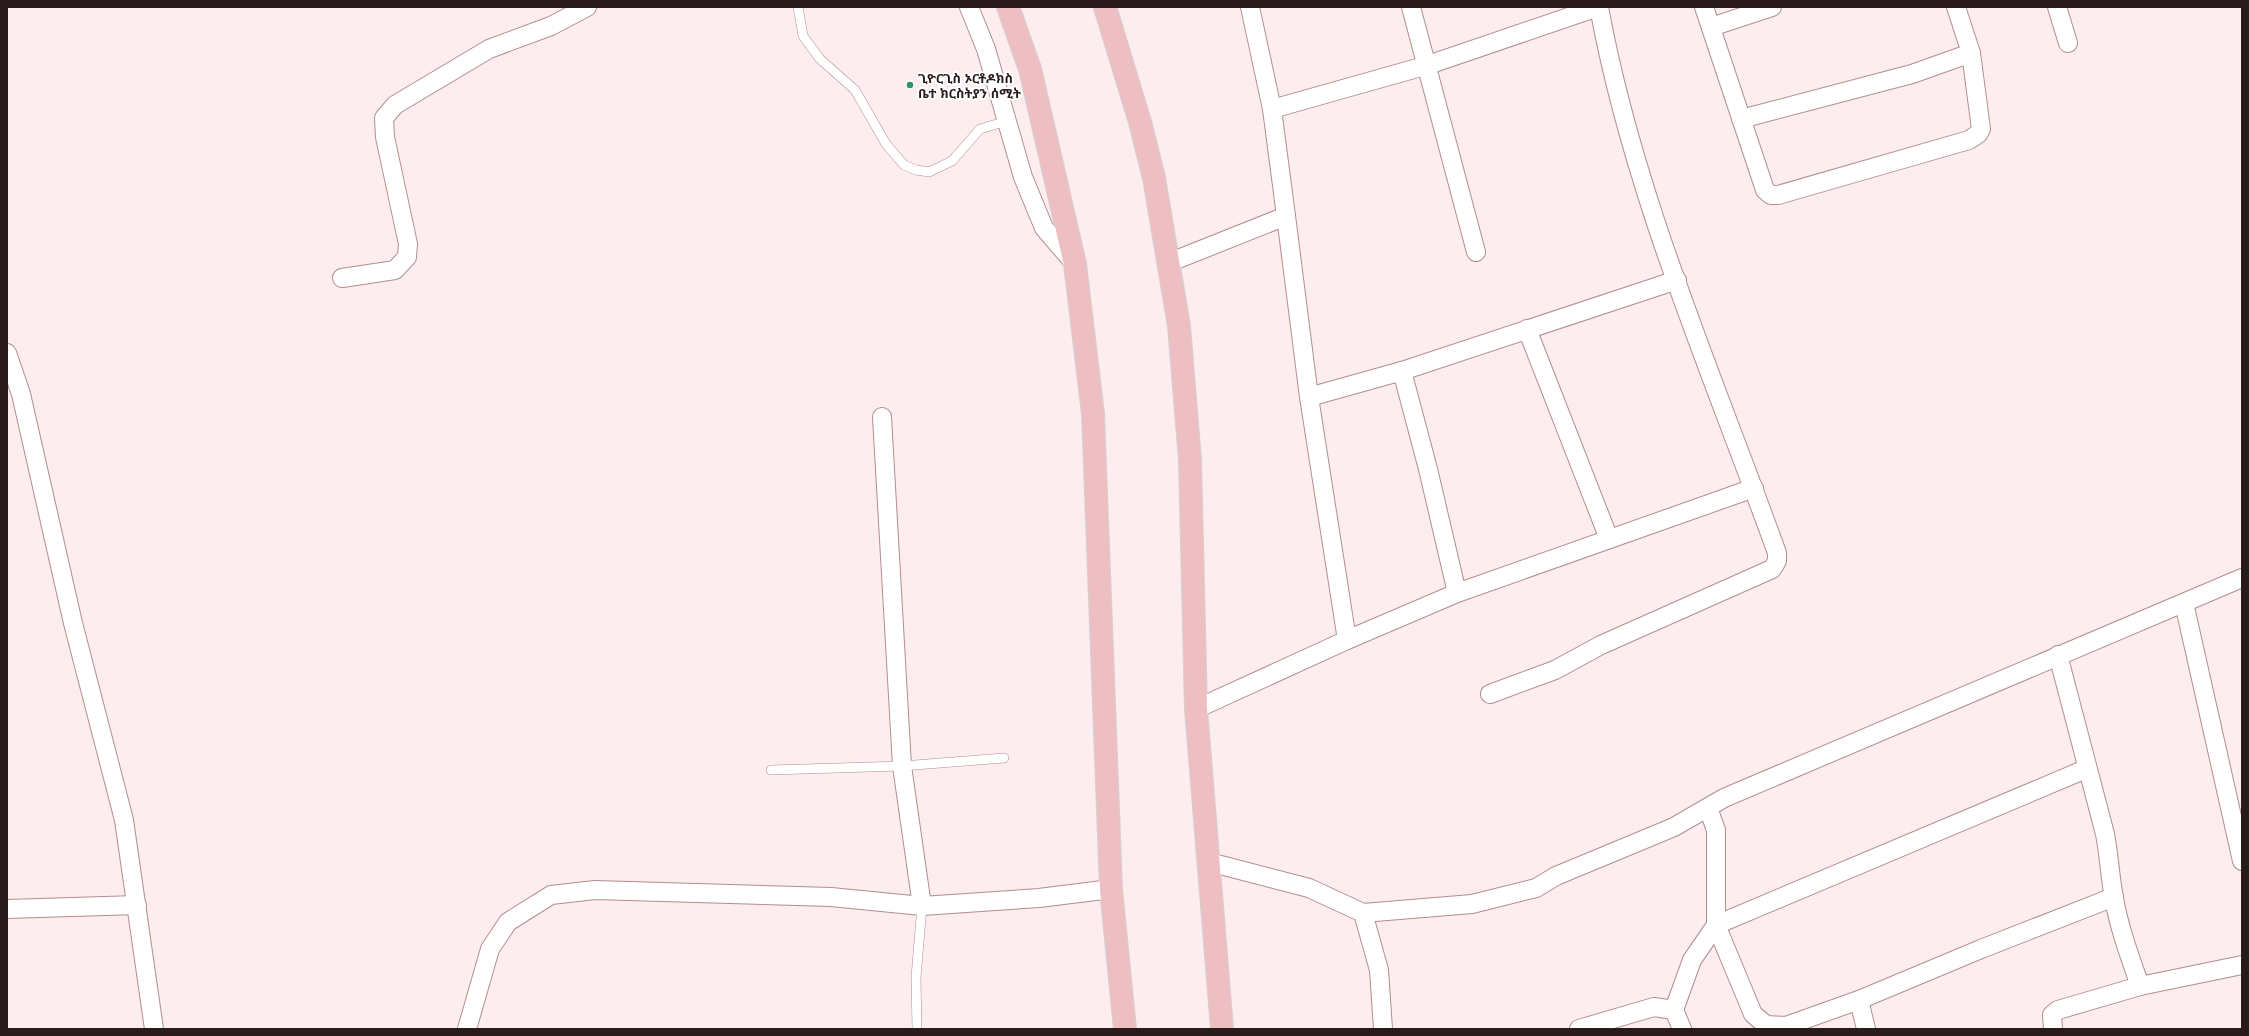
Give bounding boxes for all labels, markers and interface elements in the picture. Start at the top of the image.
place label: ጊዮርጊስ ኦርቶዶክስ ቤተ ክርስትያን ሰሚት [918,71,1021,101]
marker: ጊዮርጊስ ኦርቶዶክስ ቤተ ክርስትያን ሰሚት [905,80,915,90]

